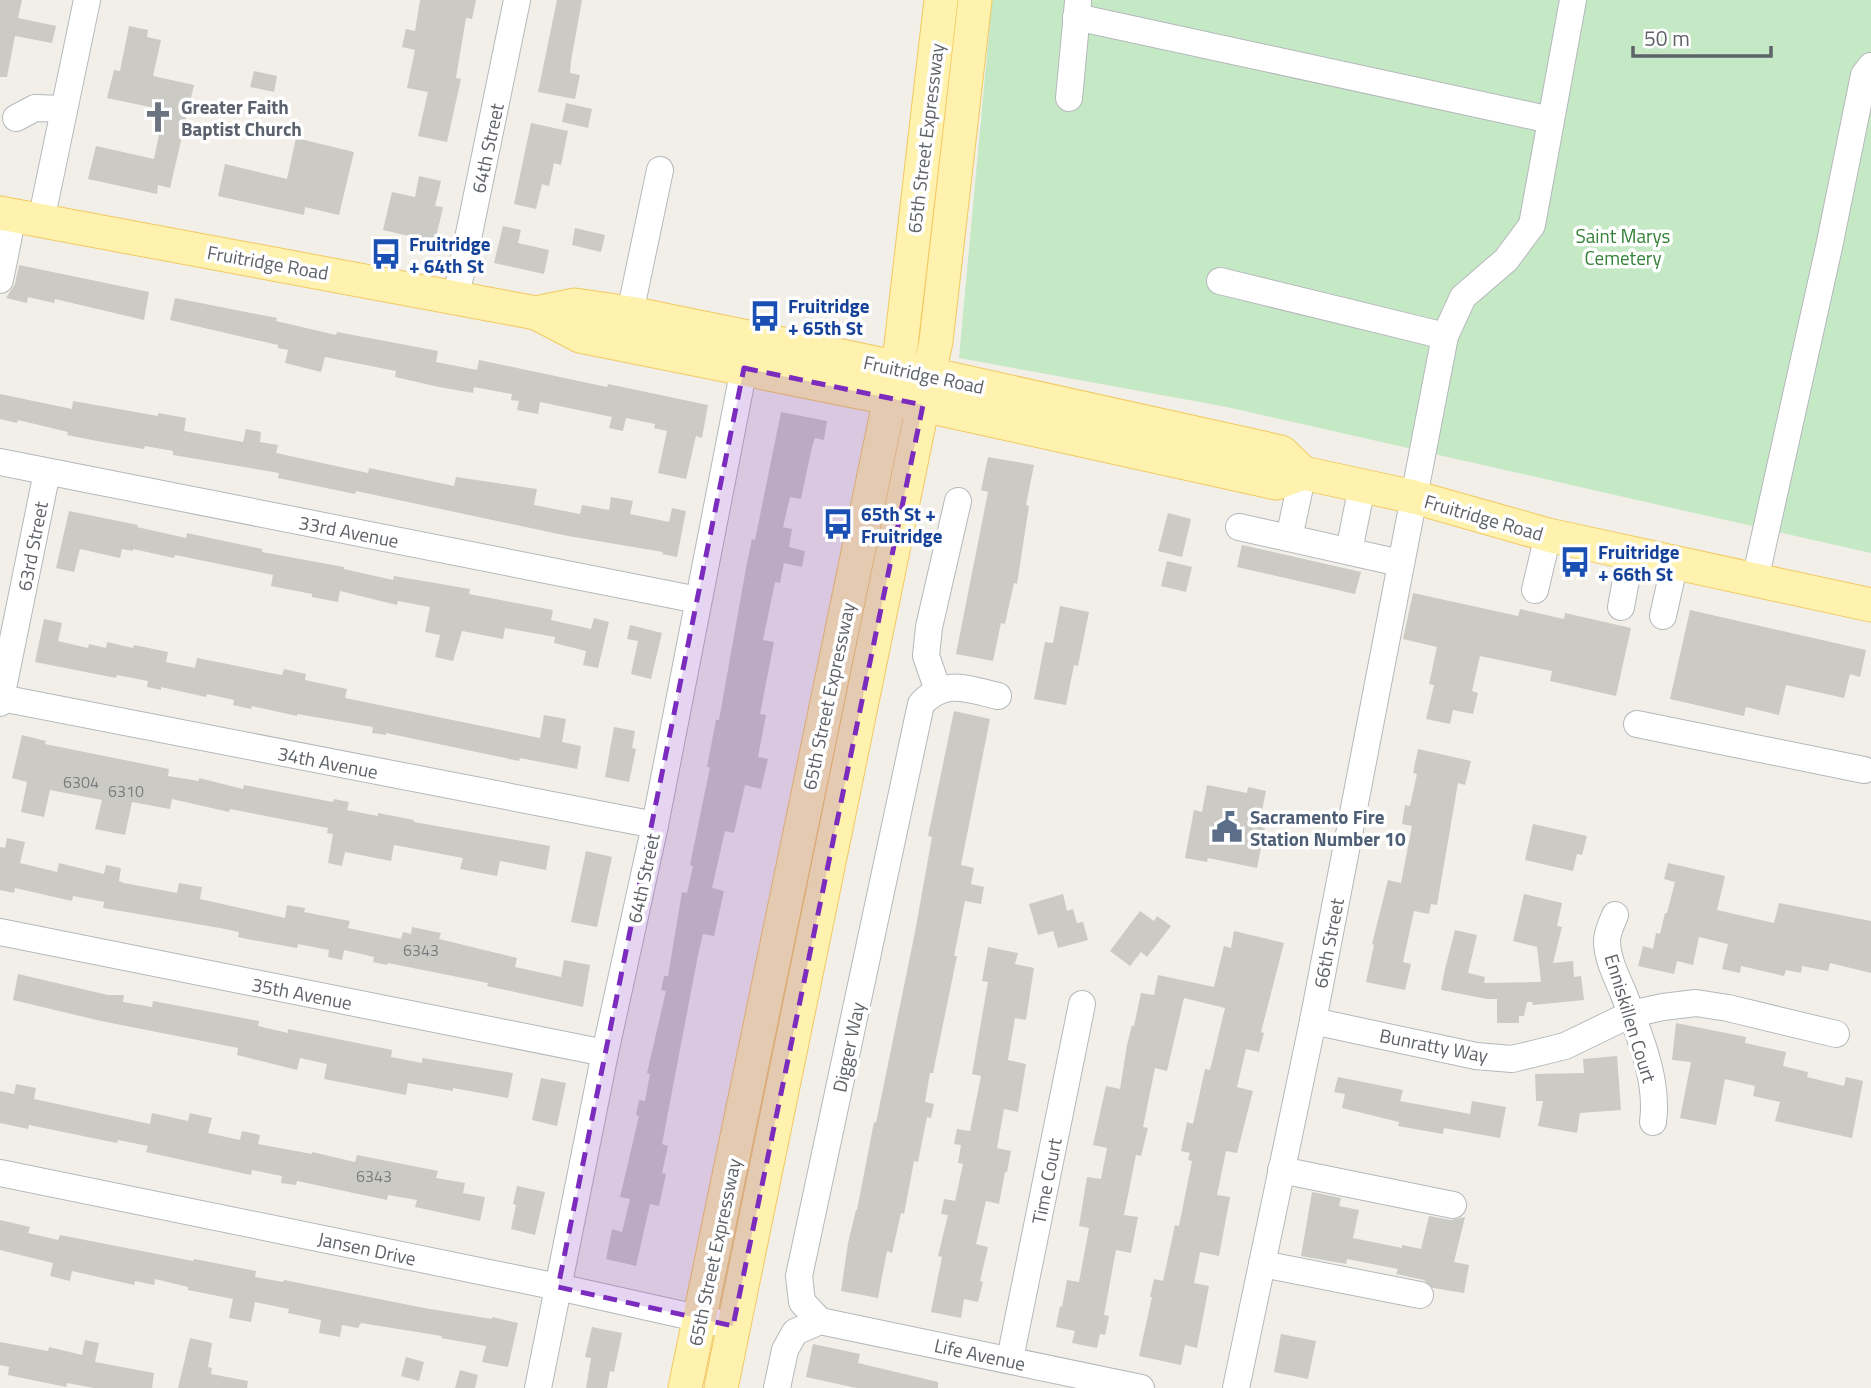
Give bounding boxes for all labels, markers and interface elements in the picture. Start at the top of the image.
scale bar [1633,14,1771,58]
text: 50 m [1644,22,1690,54]
street label: 65th Street Expressway [899,41,951,235]
place label: Greater Faith Baptist Church [181,92,302,143]
church icon: Greater Faith Baptist Church [141,100,175,134]
street label: 64th Street [463,100,511,196]
park label: Saint Marys Cemetery [1576,221,1671,272]
place label: Fruitridge + 64th St [409,229,491,280]
street label: Fruitridge Road [205,237,331,287]
bus stop icon: Fruitridge + 64th St [369,237,403,271]
place label: Fruitridge + 65th St [788,291,870,342]
bus stop icon: Fruitridge + 65th St [748,299,782,333]
street label: Fruitridge Road [861,347,987,401]
street label: Fruitridge Road [1421,486,1547,548]
street label: 63rd Street [9,498,55,593]
place label: 65th St + Fruitridge [861,499,943,550]
street label: 33rd Avenue [297,507,401,555]
bus stop icon: 65th St + Fruitridge [821,507,855,541]
place label: Fruitridge + 66th St [1598,537,1680,588]
bus stop icon: Fruitridge + 66th St [1558,545,1592,579]
street label: 65th Street Expressway [794,599,862,793]
street label: 34th Avenue [275,738,381,786]
house number: 6304 [63,770,99,794]
house number: 6310 [108,779,144,803]
place label: Sacramento Fire Station Number 10 [1250,802,1406,853]
public building icon: Sacramento Fire Station Number 10 [1210,810,1244,844]
street label: 64th Street [619,830,667,926]
street label: 66th Street [1305,895,1351,991]
house number: 6343 [403,938,439,962]
street label: Enniskillen Court [1598,950,1664,1086]
street label: 35th Avenue [249,969,355,1017]
street label: Digger Way [824,999,872,1095]
street label: Bunratty Way [1377,1020,1491,1070]
street label: Time Court [1023,1135,1069,1227]
street label: 65th Street Expressway [680,1155,748,1349]
house number: 6343 [356,1164,392,1188]
street label: Jansen Drive [315,1223,419,1273]
street label: Life Avenue [932,1330,1028,1378]

